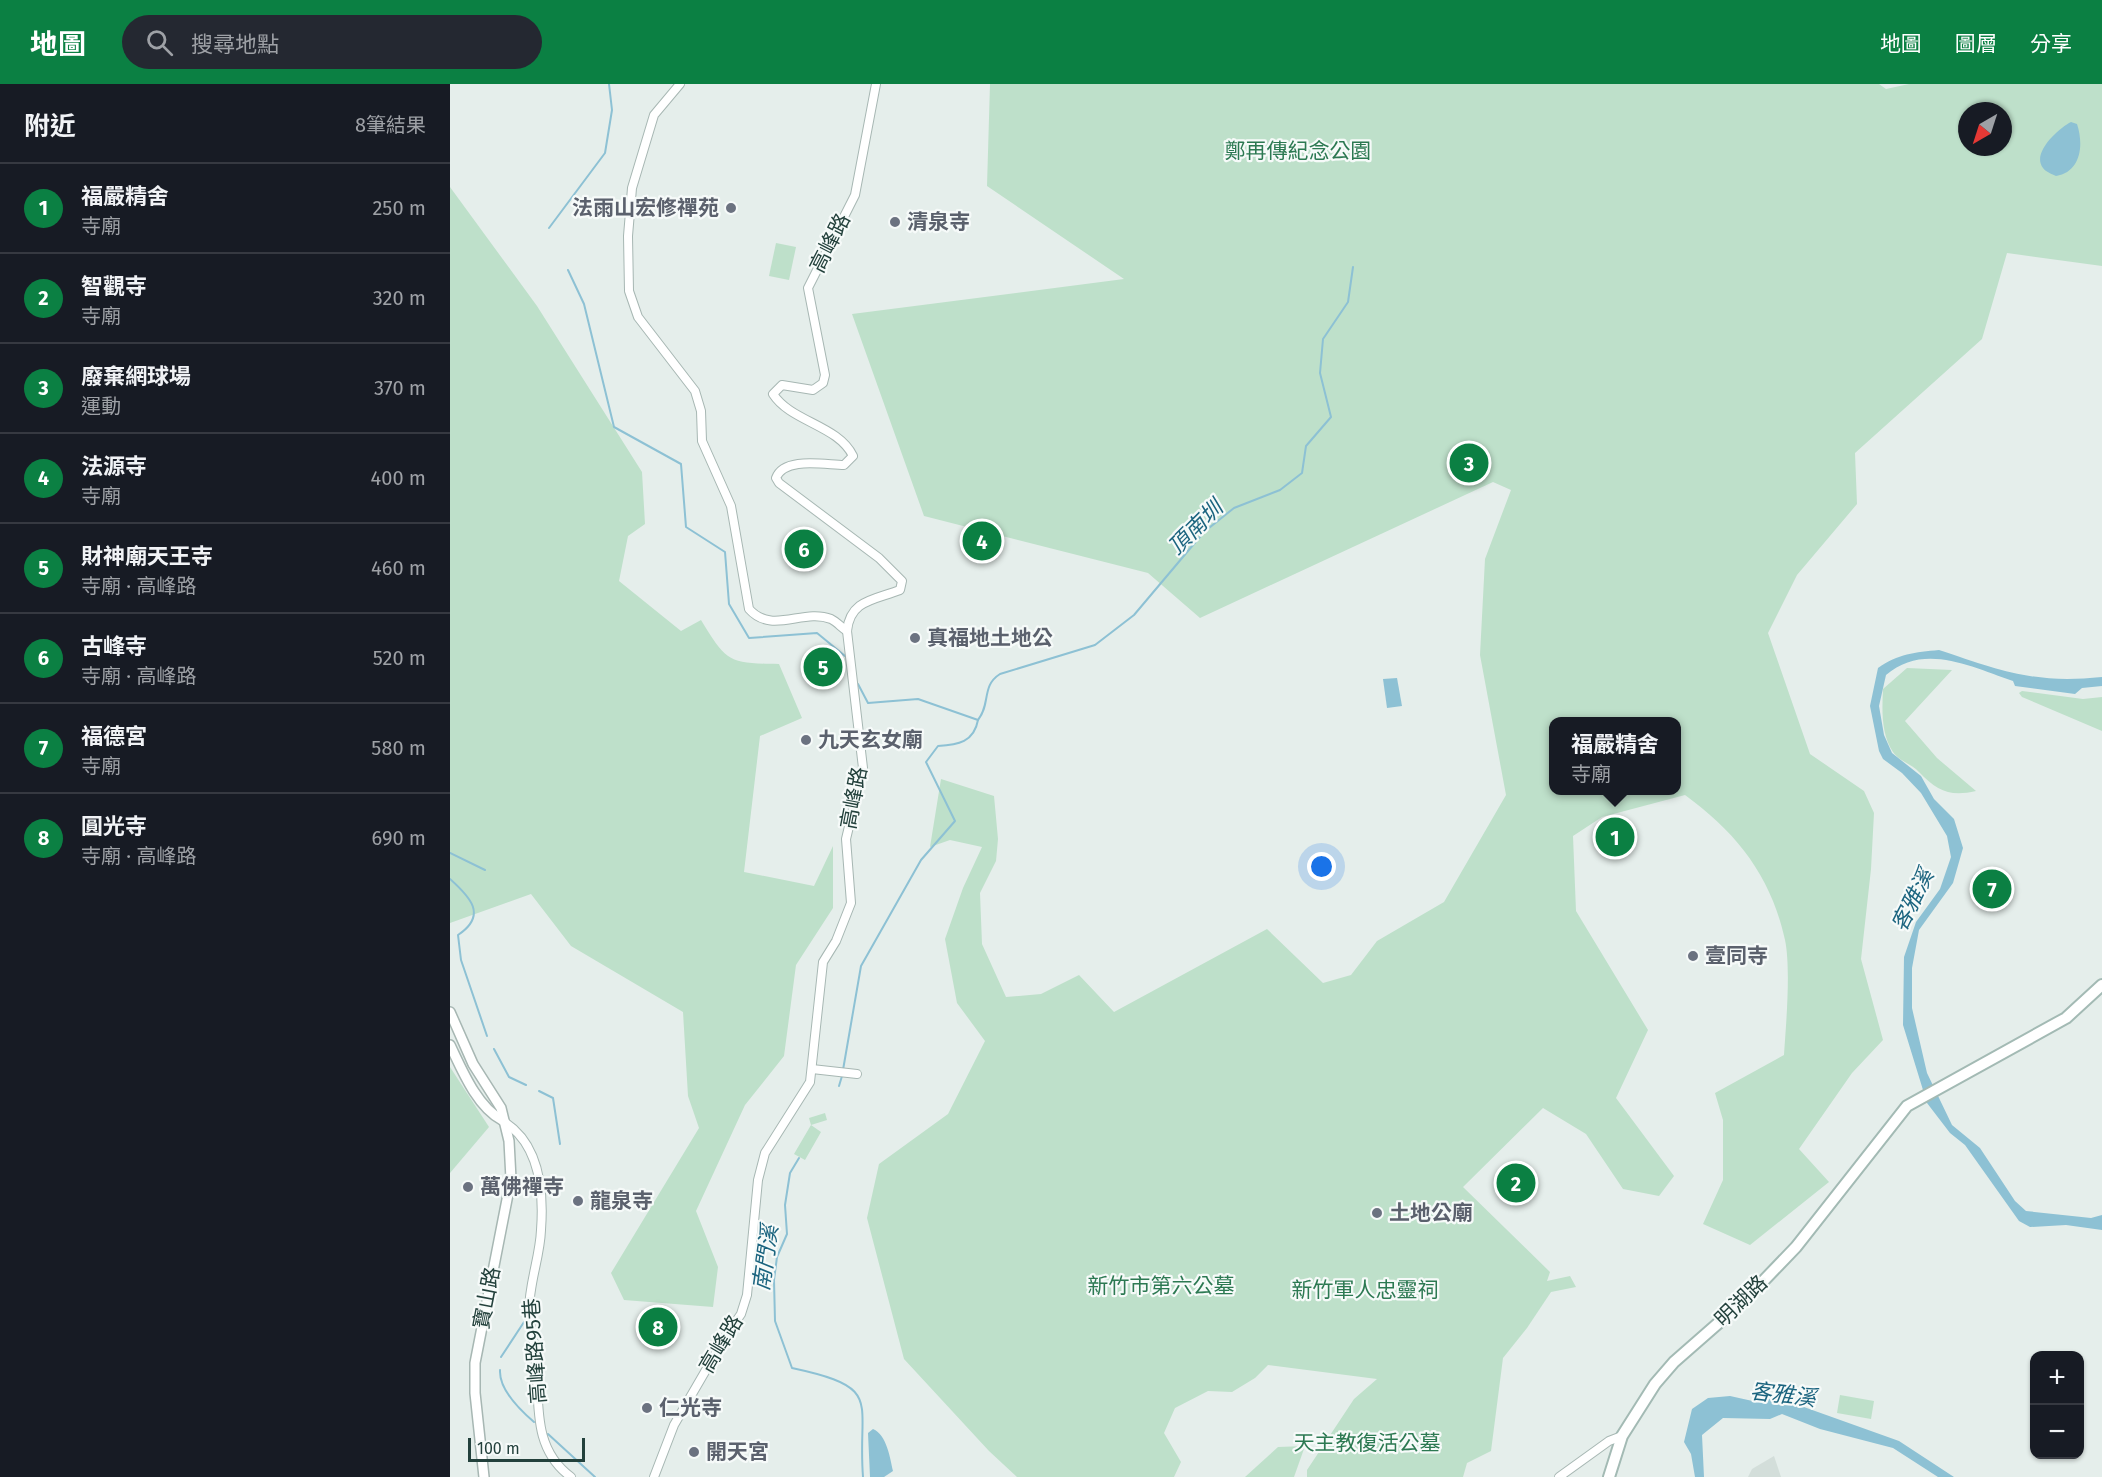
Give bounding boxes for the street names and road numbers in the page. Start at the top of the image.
street label: 高峰路 [804,209,856,277]
street label: 高峰路 [835,765,873,831]
street label: 寶山路 [468,1265,506,1331]
street label: 明湖路 [1709,1270,1773,1332]
street label: 高峰路95巷 [518,1297,552,1405]
street label: 高峰路 [694,1310,748,1378]

